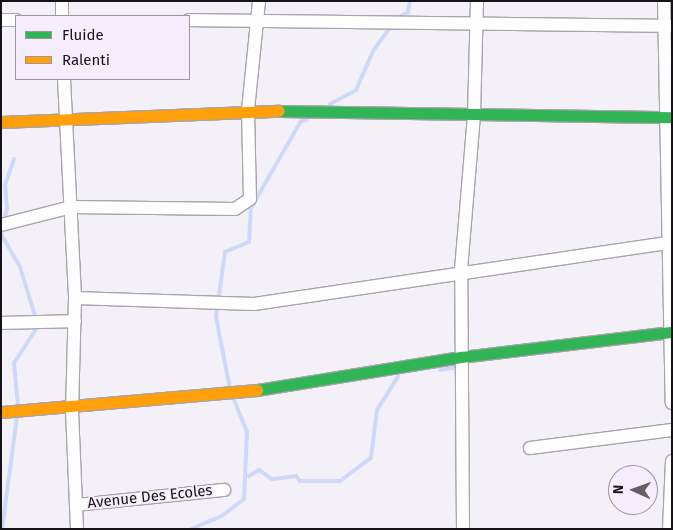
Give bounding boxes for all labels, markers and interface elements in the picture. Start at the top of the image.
legend [15,15,190,80]
text: Fluide [62,26,104,44]
text: Ralenti [62,51,110,69]
north arrow [608,465,658,515]
street label: Avenue Des Ecoles [87,481,213,513]
text: N [610,485,627,494]

